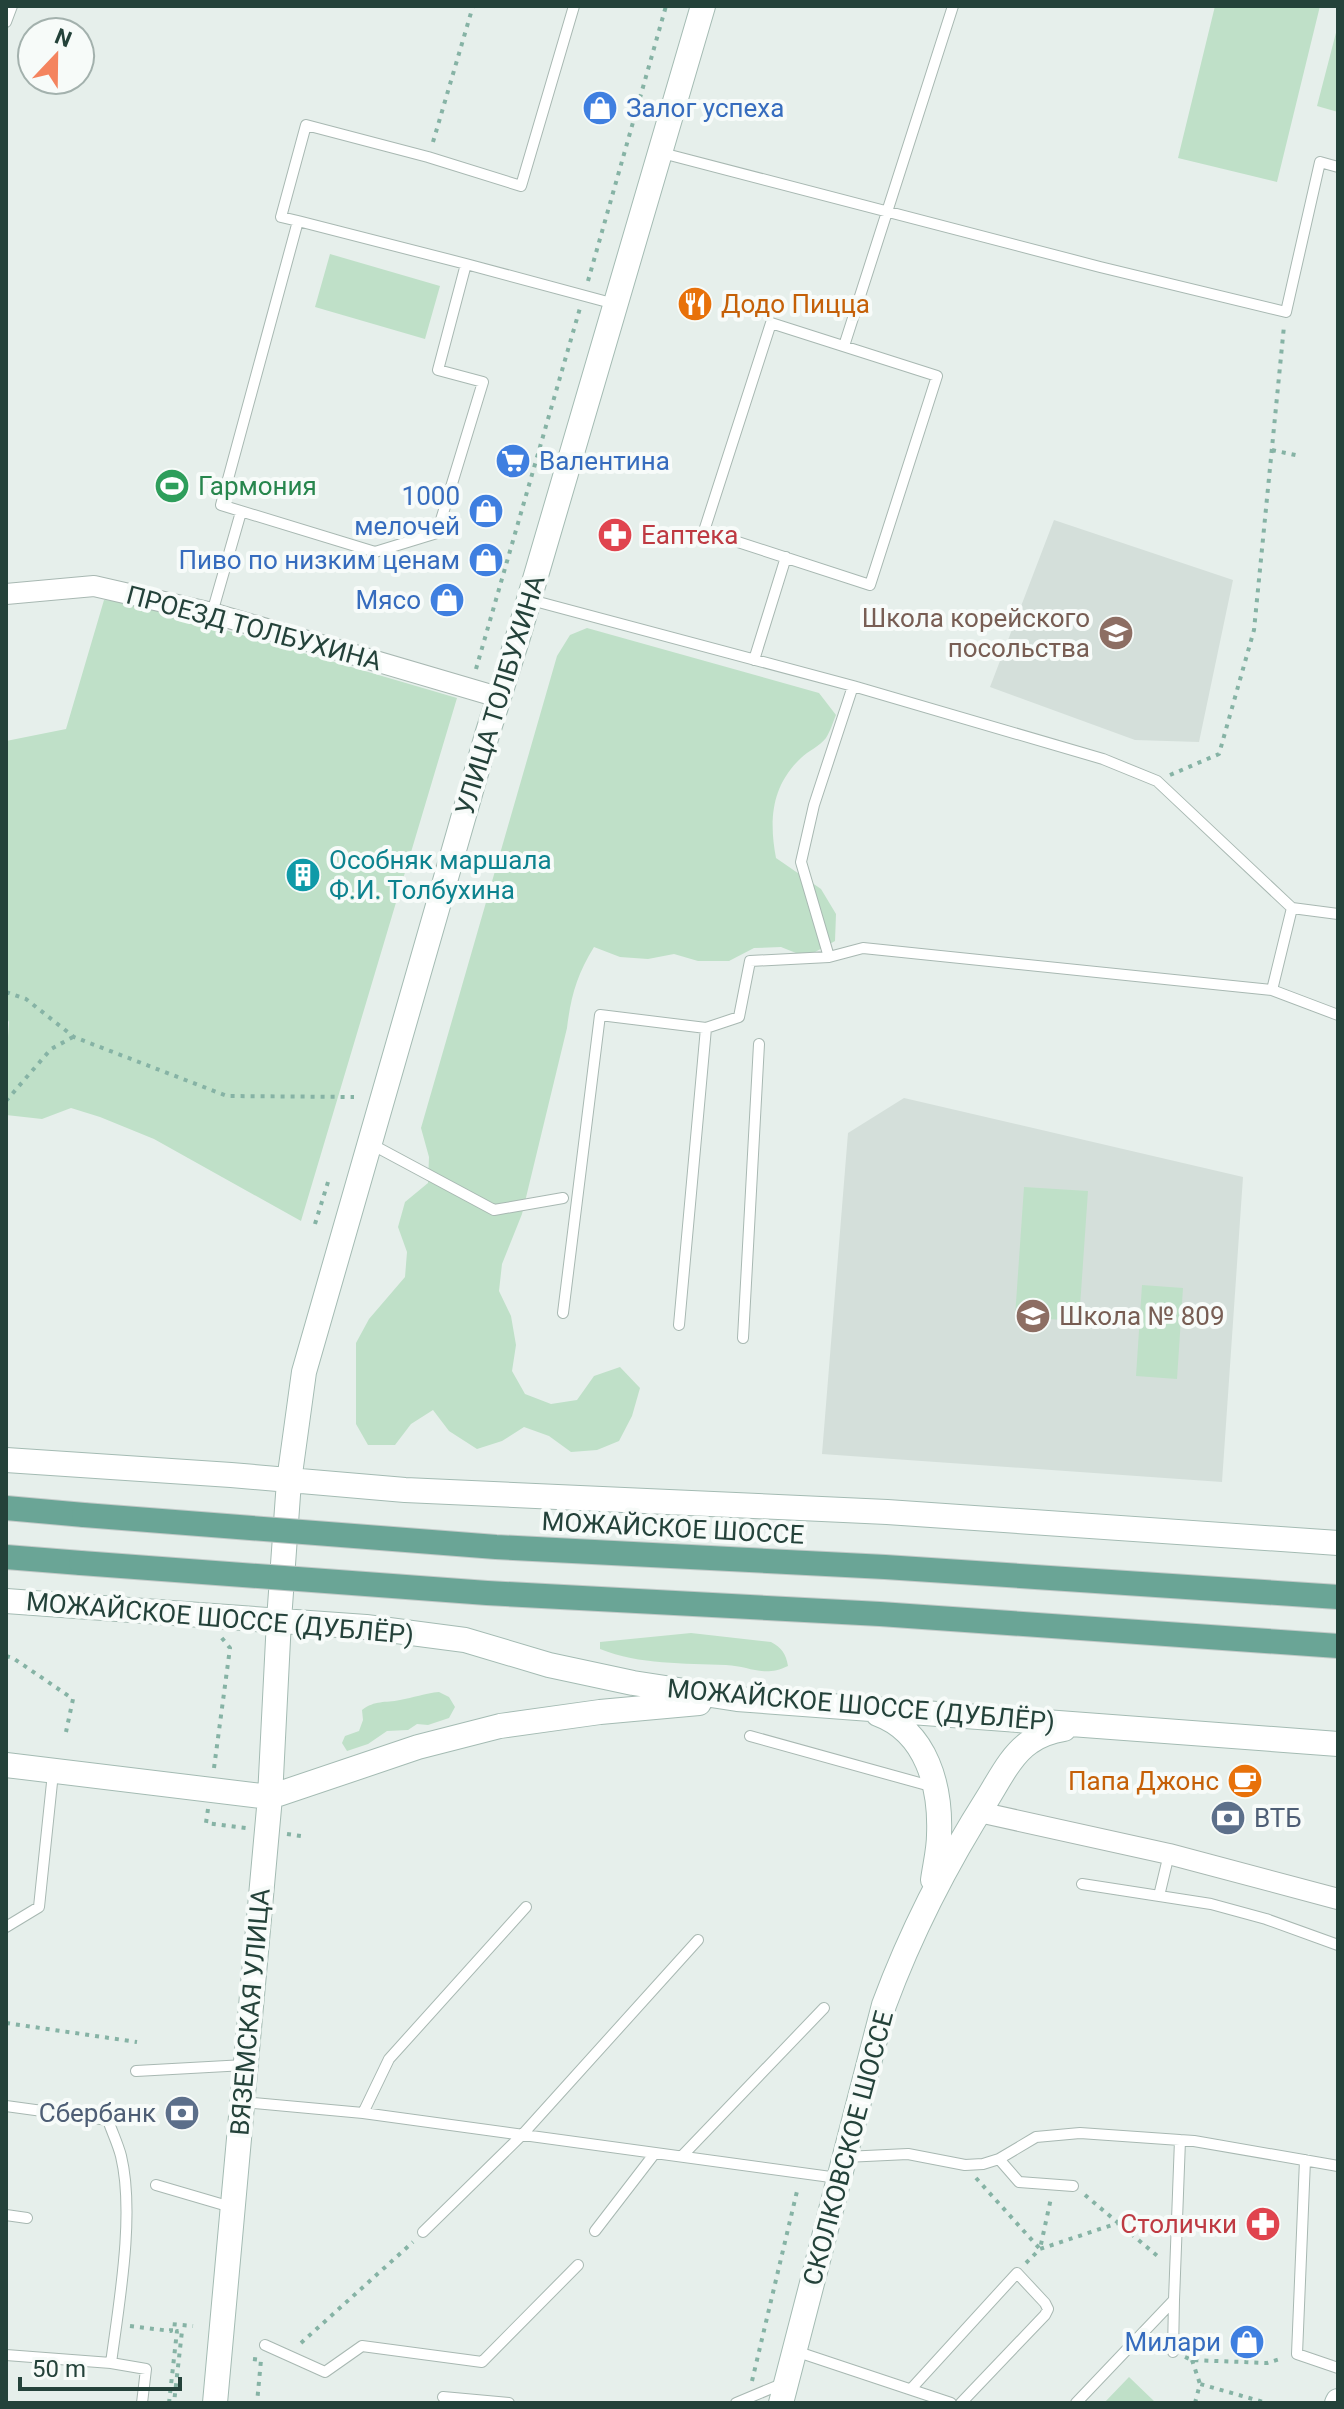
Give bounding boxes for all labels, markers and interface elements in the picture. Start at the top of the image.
north arrow [16,16,96,96]
text: N [51,23,75,52]
shop icon: Залог успеха [581,89,619,127]
place label: Залог успеха [626,93,784,123]
restaurant icon: Додо Пицца [676,285,714,323]
place label: Додо Пицца [721,289,870,319]
supermarket icon: Валентина [494,442,532,480]
place label: Валентина [539,446,670,476]
sports icon: Гармония [153,467,191,505]
place label: Гармония [198,471,317,501]
place label: 1000 мелочей [354,481,460,541]
shop icon: 1000 мелочей [467,492,505,530]
pharmacy icon: Еаптека [596,516,634,554]
place label: Еаптека [641,520,738,550]
shop icon: Пиво по низким ценам [467,541,505,579]
place label: Пиво по низким ценам [178,545,460,575]
street label: УЛИЦА ТОЛБУХИНА [449,572,551,818]
street label: ПРОЕЗД ТОЛБУХИНА [123,580,385,676]
shop icon: Мясо [428,581,466,619]
place label: Мясо [356,585,421,615]
place label: Школа корейского посольства [862,603,1090,663]
school or university icon: Школа корейского посольства [1097,614,1135,652]
place label: Особняк маршала Ф.И. Толбухина [329,845,552,905]
building icon: Особняк маршала Ф.И. Толбухина [284,856,322,894]
school or university icon: Школа № 809 [1014,1297,1052,1335]
place label: Школа № 809 [1059,1301,1225,1331]
street label: МОЖАЙСКОЕ ШОССЕ [541,1506,805,1550]
street label: МОЖАЙСКОЕ ШОССЕ (ДУБЛЁР) [25,1586,415,1650]
street label: МОЖАЙСКОЕ ШОССЕ (ДУБЛЁР) [666,1673,1056,1737]
cafe icon: Папа Джонс [1226,1762,1264,1800]
place label: Папа Джонс [1068,1766,1219,1796]
bank icon: ВТБ [1209,1799,1247,1837]
place label: ВТБ [1254,1803,1302,1833]
street label: ВЯЗЕМСКАЯ УЛИЦА [224,1887,276,2137]
street label: СКОЛКОВСКОЕ ШОССЕ [797,2007,899,2289]
bank icon: Сбербанк [163,2094,201,2132]
place label: Сбербанк [39,2098,156,2128]
pharmacy icon: Столички [1244,2205,1282,2243]
place label: Столички [1120,2209,1237,2239]
shop icon: Милари [1228,2323,1266,2361]
place label: Милари [1125,2327,1221,2357]
scale bar [20,2341,180,2391]
text: 50 m [32,2355,86,2383]

